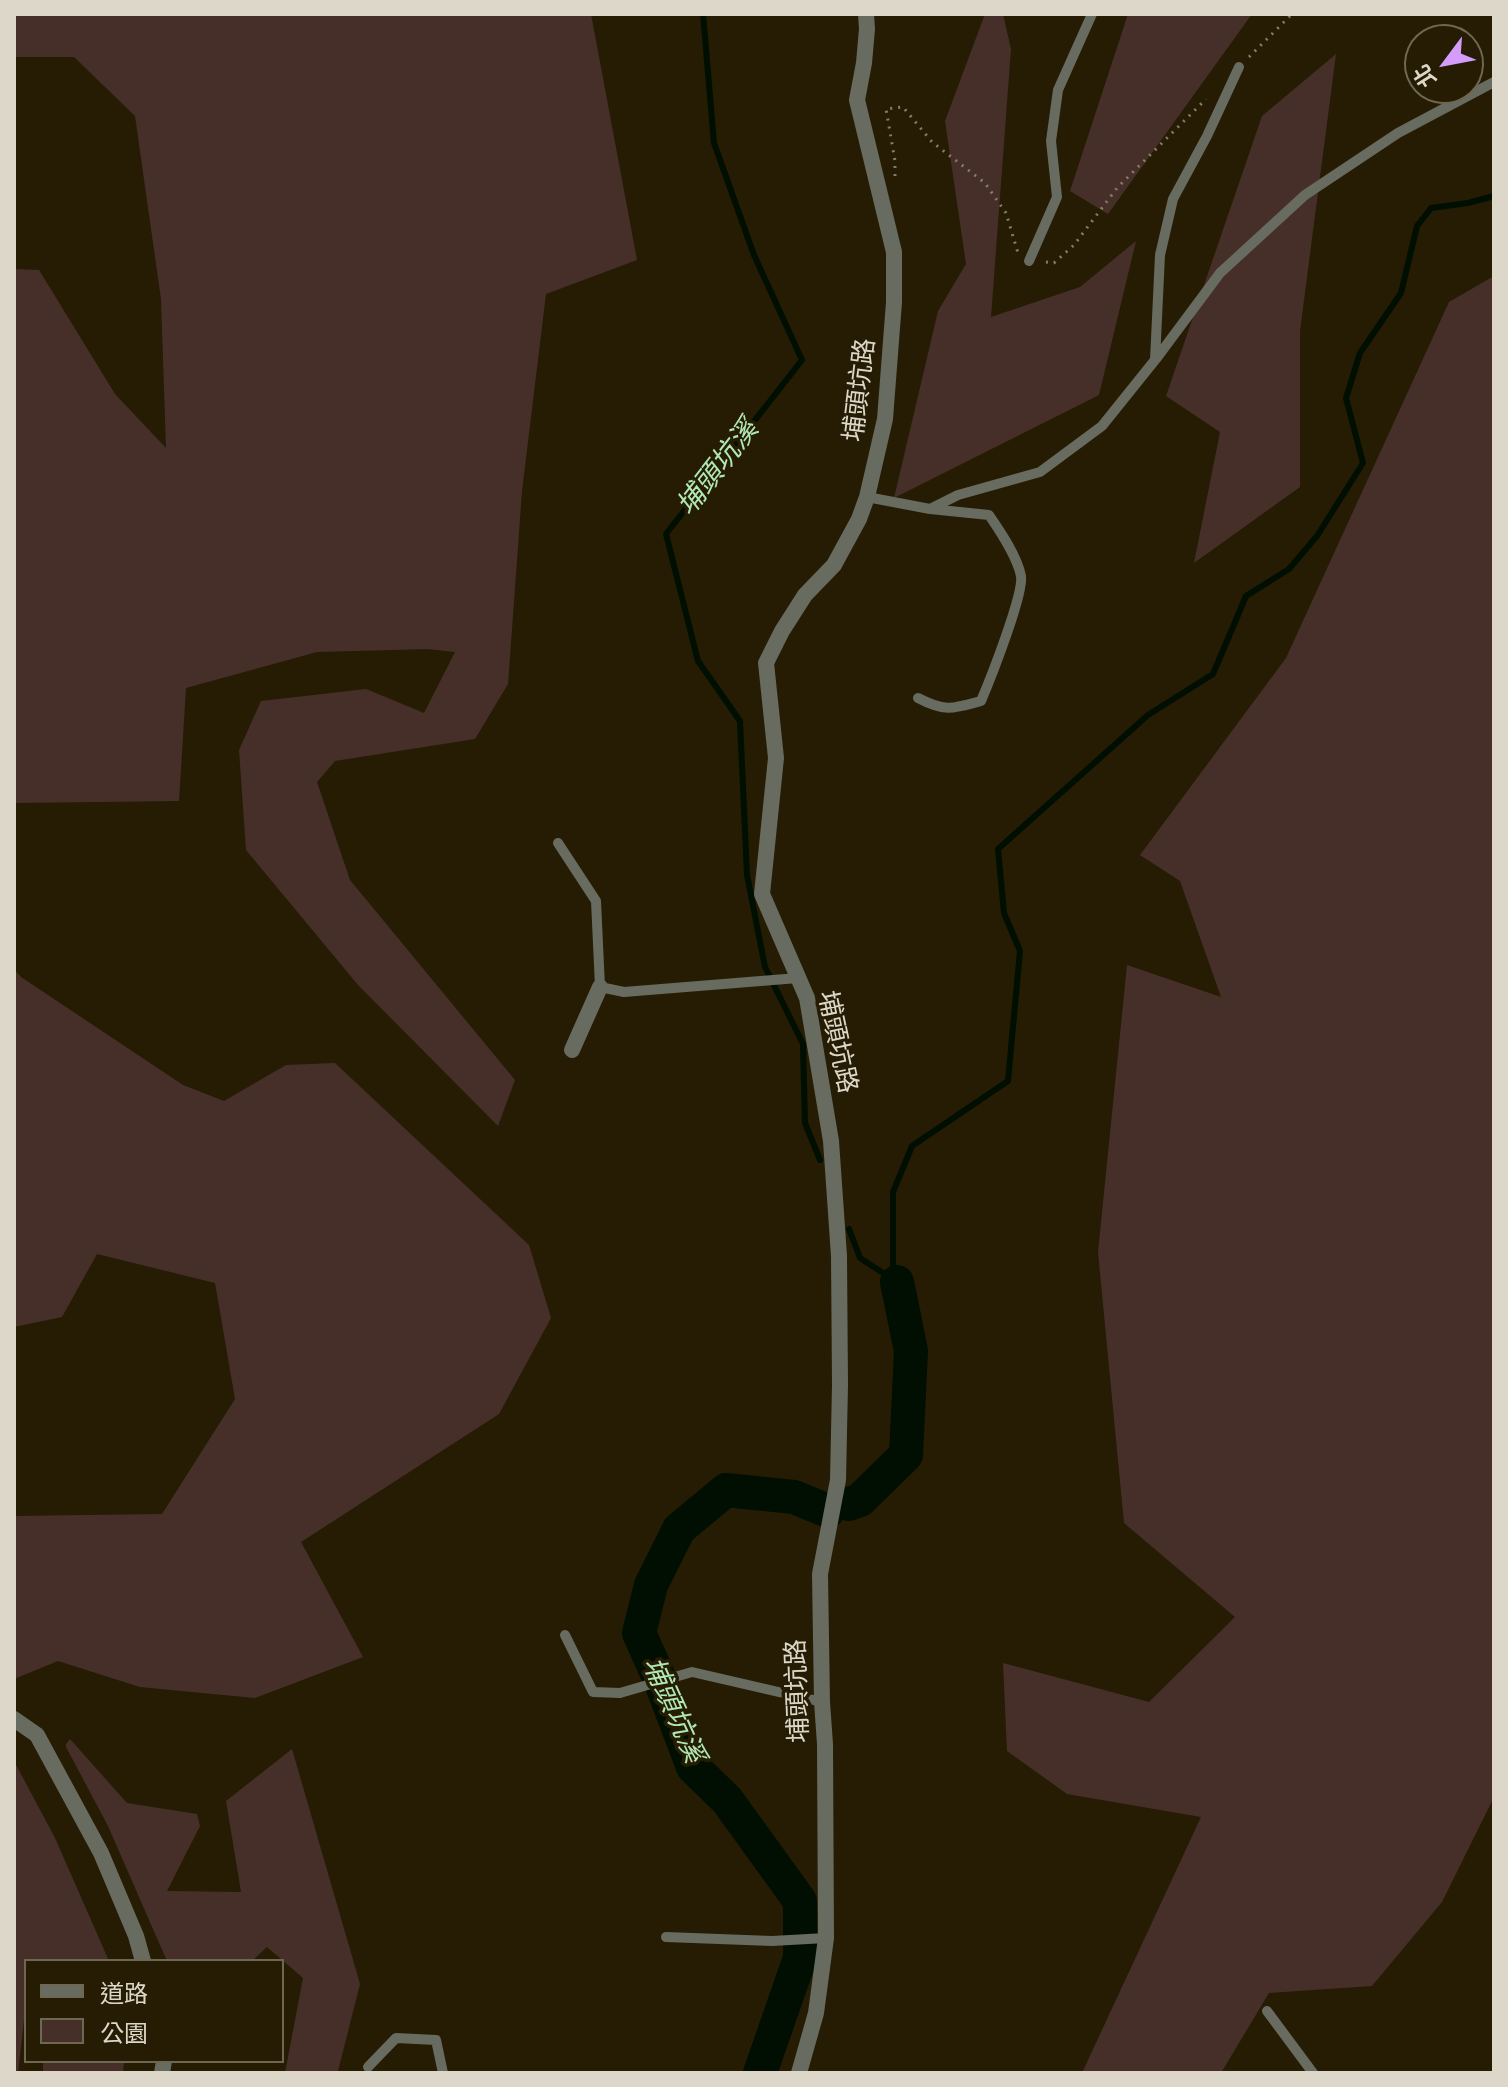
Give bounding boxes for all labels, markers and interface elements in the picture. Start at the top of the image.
north arrow [1404,24,1484,104]
text: 北 [1408,59,1442,92]
street label: 埔頭坑路 [838,336,882,444]
water label: 埔頭坑溪 [670,414,766,522]
street label: 埔頭坑路 [811,988,863,1096]
street label: 埔頭坑路 [781,1638,815,1744]
water label: 埔頭坑溪 [635,1652,711,1768]
legend [24,1959,284,2063]
text: 道路 [100,1979,148,2008]
text: 公園 [100,2019,148,2048]

